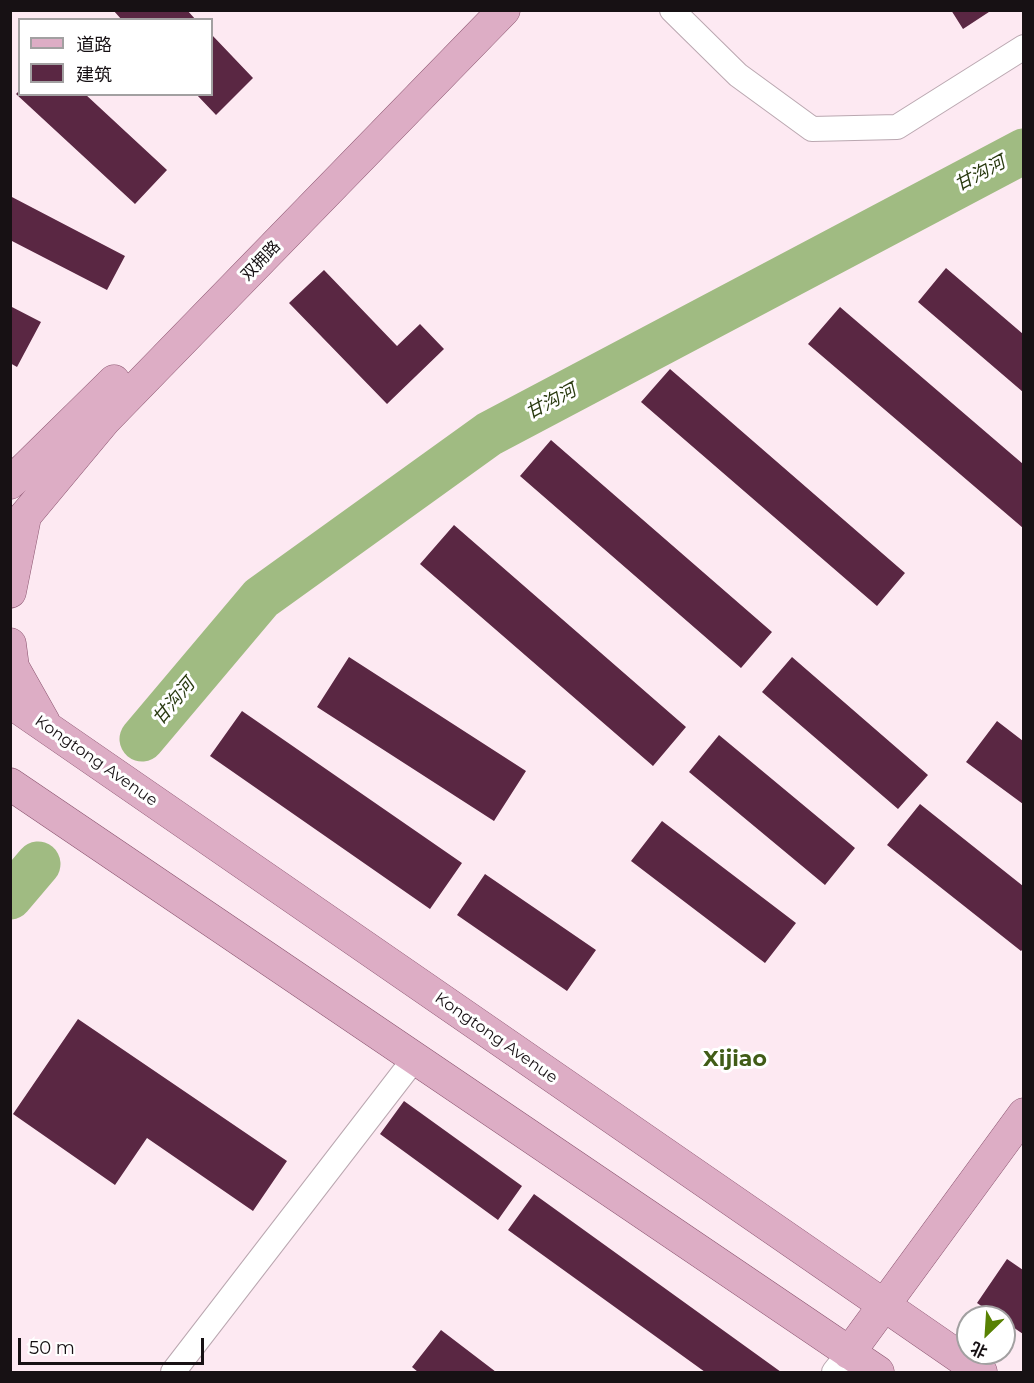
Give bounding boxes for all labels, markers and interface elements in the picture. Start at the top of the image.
legend [18,18,213,96]
text: 道路 [76,34,112,56]
text: 建筑 [76,64,112,86]
water label: 甘沟河 [951,152,1009,196]
street label: 双拥路 [237,237,285,285]
water label: 甘沟河 [522,380,580,424]
water label: 甘沟河 [148,674,200,730]
street label: Kongtong Avenue [31,711,161,811]
street label: Kongtong Avenue [431,988,561,1088]
district label: Xijiao [703,1047,767,1073]
north arrow [956,1305,1016,1365]
scale bar [21,1326,207,1364]
text: 50 m [29,1337,75,1359]
text: 北 [968,1338,990,1362]

